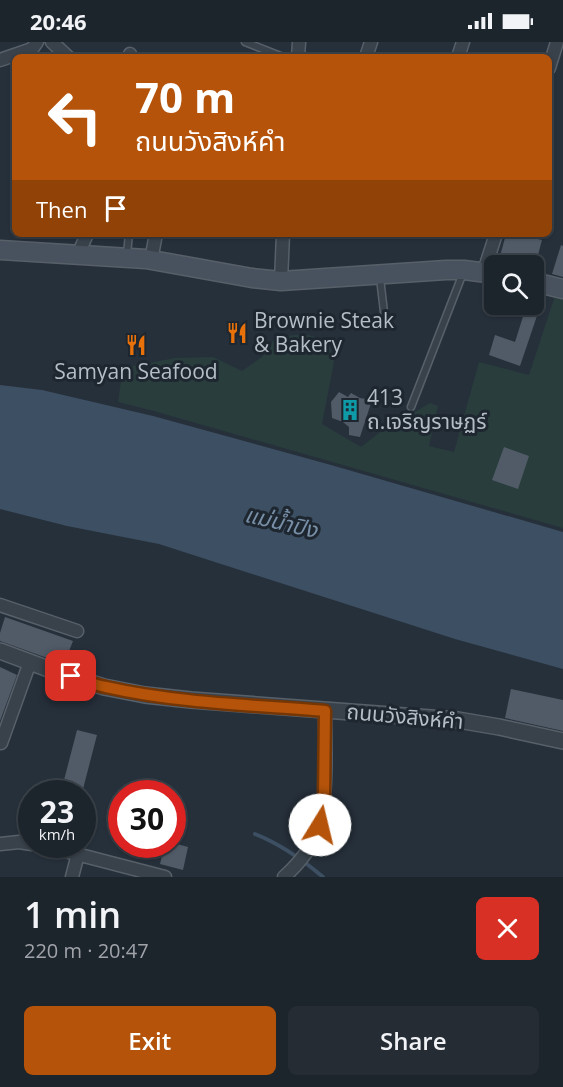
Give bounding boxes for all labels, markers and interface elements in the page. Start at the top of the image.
text: 20:46 [30,6,87,36]
text: 70 m [135,68,235,125]
icon: left [36,78,114,156]
text: ถนนวังสิงห์คำ [135,122,285,159]
icon: arrive [99,192,132,225]
text: Then [36,194,87,224]
map controls [484,255,544,315]
button: search [484,255,544,315]
place label: Brownie Steak & Bakery [254,306,394,358]
restaurant icon: Brownie Steak & Bakery [225,321,249,345]
restaurant icon: Samyan Seafood [124,333,148,357]
place label: Samyan Seafood [54,357,218,385]
place label: 413 ถ.เจริญราษฏร์ [367,383,487,435]
building icon: 413 ถ.เจริญราษฏร์ [338,398,362,422]
water label: แม่น้ำปิง [242,498,322,544]
pin [45,650,96,701]
icon: arrive [54,659,87,692]
street label: ถนนวังสิงห์คำ [346,697,465,735]
speed limit sign: 30 [108,780,186,858]
text: 23 [40,791,74,832]
position arrow [288,793,352,857]
text: km/h [39,824,75,844]
text: 1 min [24,890,121,939]
button: close [476,897,539,960]
text: 220 m · 20:47 [24,937,149,964]
button: Exit [24,1006,276,1075]
button: Share [288,1006,539,1075]

